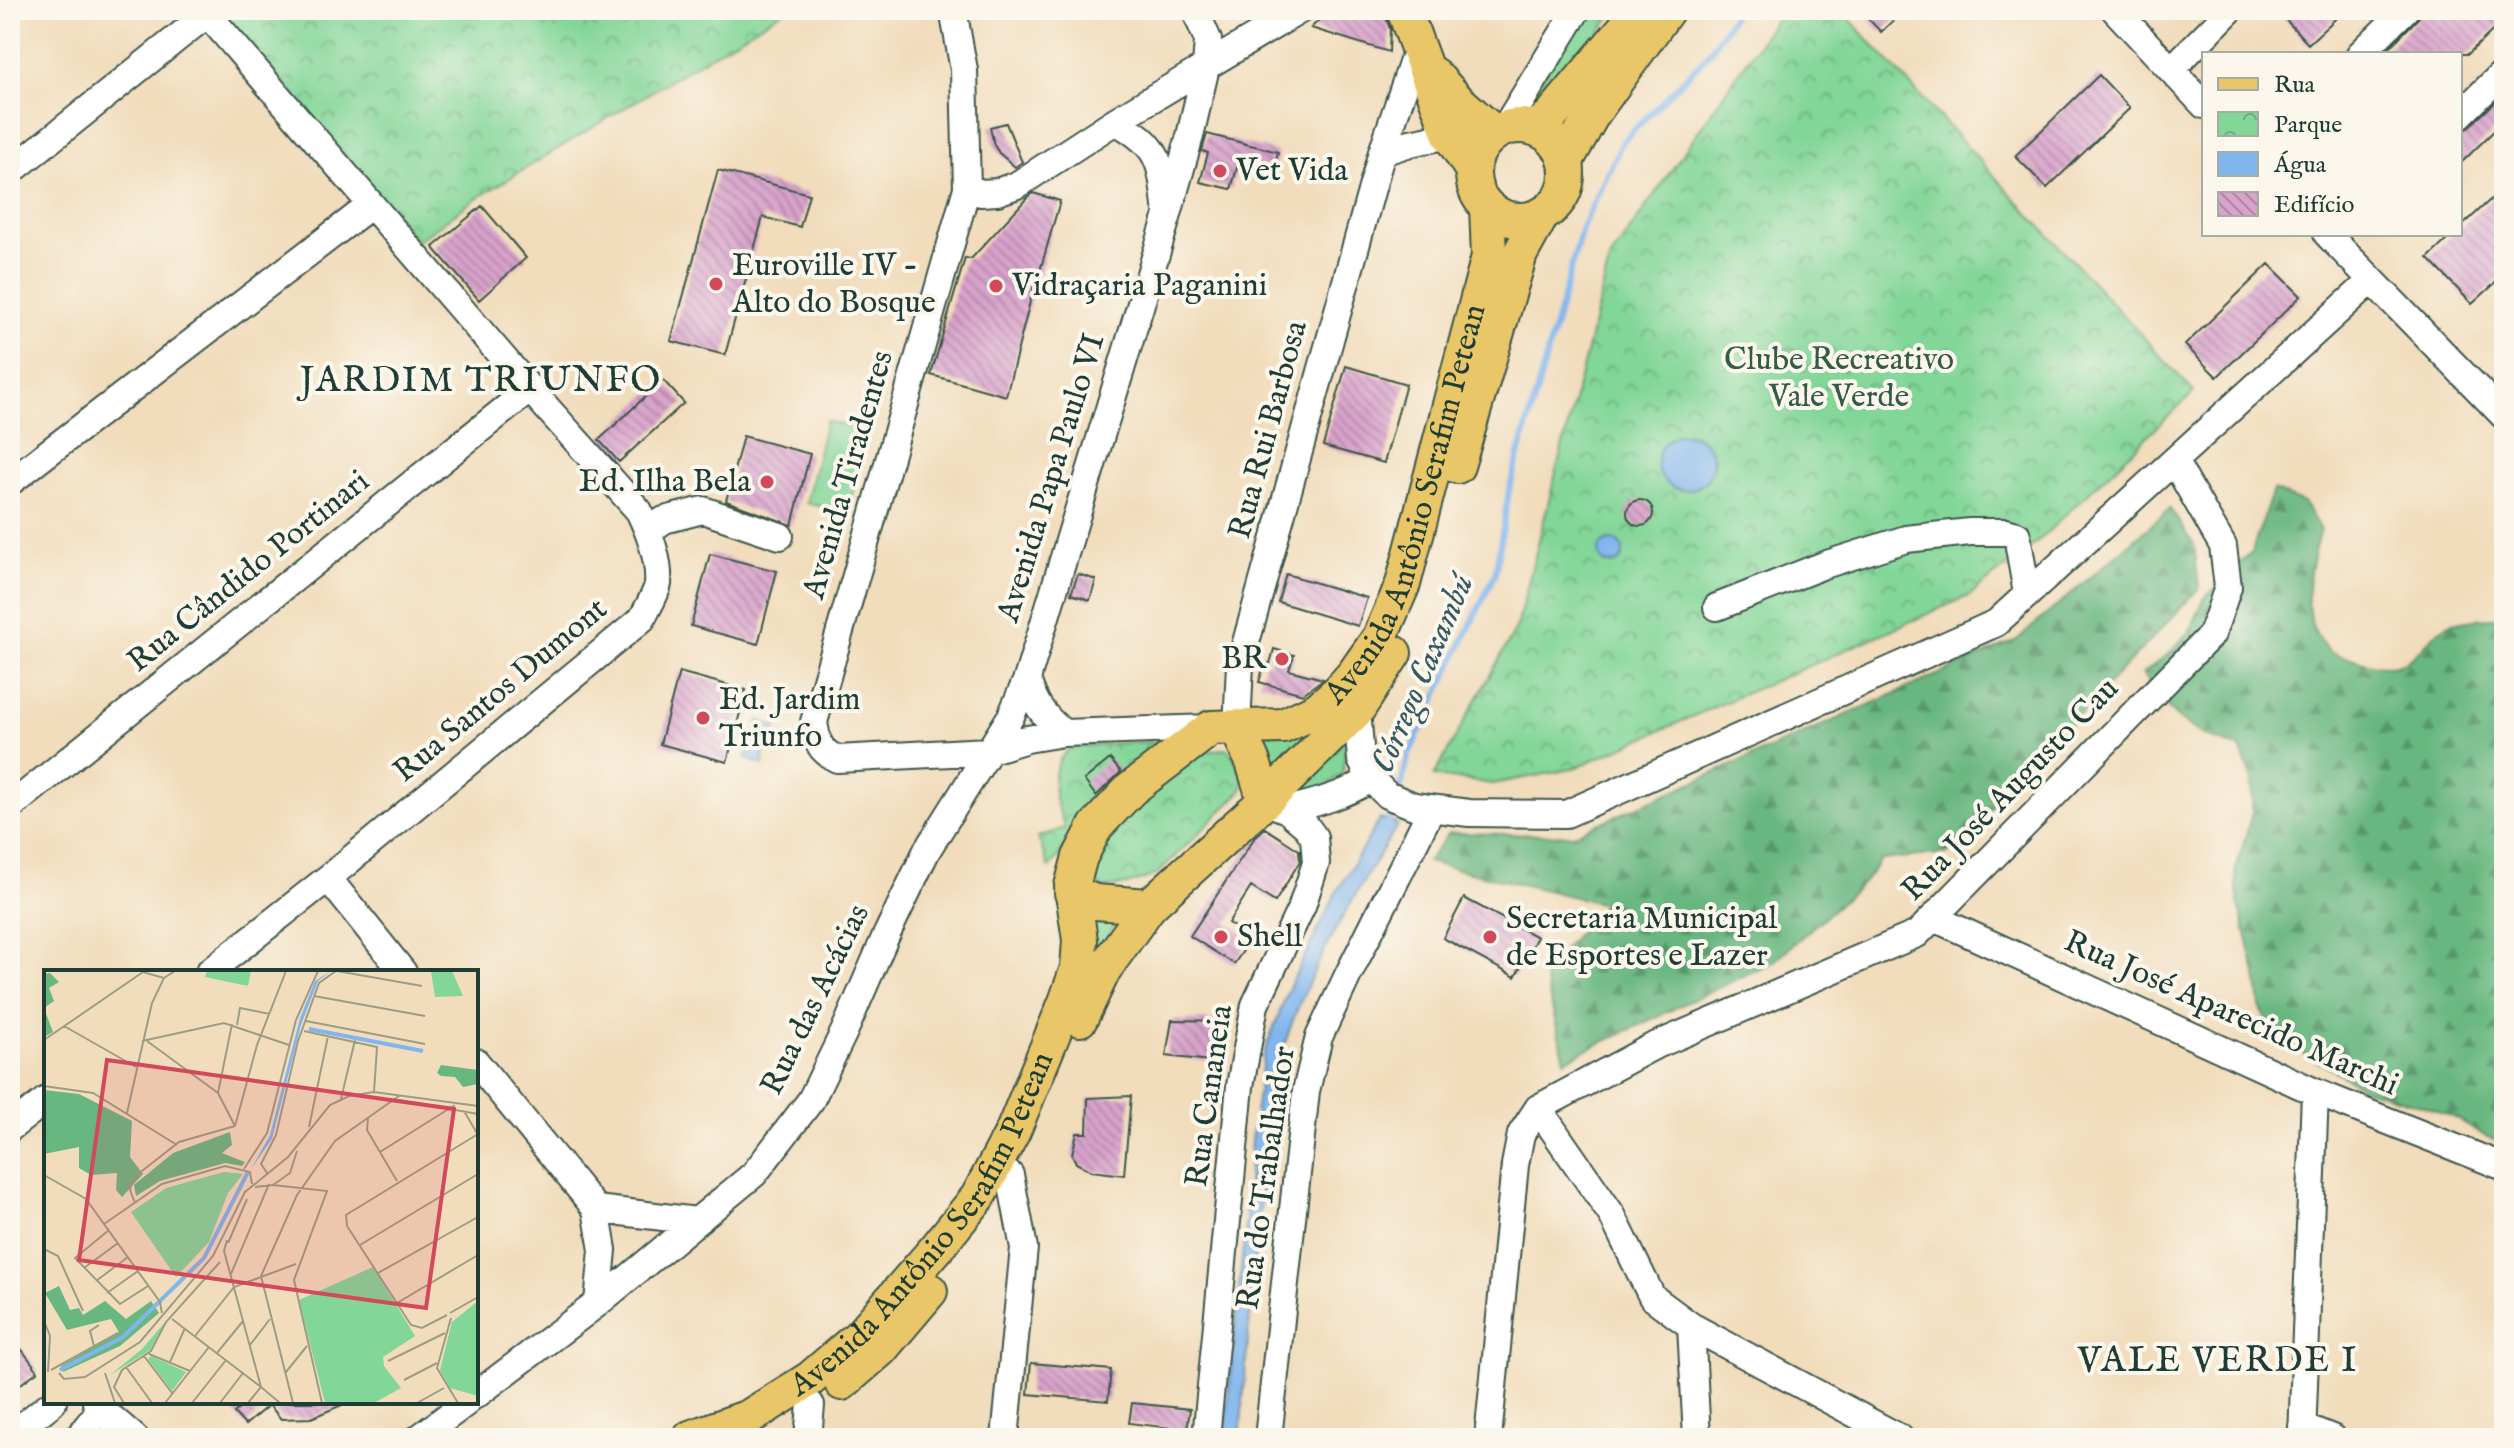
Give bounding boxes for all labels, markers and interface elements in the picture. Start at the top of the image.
legend [2202,52,2462,236]
text: Rua [2274,70,2316,101]
text: Parque [2274,110,2342,141]
text: Água [2273,150,2327,181]
place label: Vet Vida [1235,151,1348,192]
marker: Vet Vida [1211,162,1229,180]
text: Edifício [2274,190,2354,221]
place label: Euroville IV - Alto do Bosque [731,246,936,324]
place label: Vidraçaria Paganini [1011,266,1267,307]
marker: Euroville IV - Alto do Bosque [707,275,725,293]
marker: Vidraçaria Paganini [987,277,1005,295]
street label: Avenida Antônio Serafim Petean [1315,300,1496,714]
street label: Rua Rui Barbosa [1220,316,1318,544]
street label: Avenida Papa Paulo VI [988,329,1115,628]
park label: Clube Recreativo Vale Verde [1724,340,1954,418]
street label: Avenida Tiradentes [794,346,904,605]
district label: JARDIM TRIUNFO [296,358,662,404]
street label: Rua Cândido Portinari [120,462,378,682]
place label: Ed. Ilha Bela [579,462,751,503]
marker: Ed. Ilha Bela [758,473,776,491]
water label: Córrego Caxambú [1362,566,1485,780]
street label: Rua Santos Dumont [386,589,616,793]
place label: BR [1221,639,1268,680]
marker: BR [1273,650,1291,668]
street label: Rua José Augusto Cau [1894,669,2128,911]
place label: Ed. Jardim Triunfo [719,680,861,758]
marker: Ed. Jardim Triunfo [694,709,712,727]
street label: Rua das Acácias [752,898,880,1102]
place label: Secretaria Municipal de Esportes e Lazer [1506,899,1777,977]
place label: Shell [1237,917,1303,958]
street label: Rua José Aparecido Marchi [2057,922,2405,1106]
marker: Shell [1212,928,1230,946]
marker: Secretaria Municipal de Esportes e Lazer [1481,928,1499,946]
inset map [44,970,478,1404]
street label: Rua Cananeia [1177,1002,1243,1190]
street label: Rua do Trabalhador [1228,1043,1306,1312]
street label: Avenida Antônio Serafim Petean [782,1046,1064,1407]
district label: VALE VERDE I [2077,1338,2359,1384]

